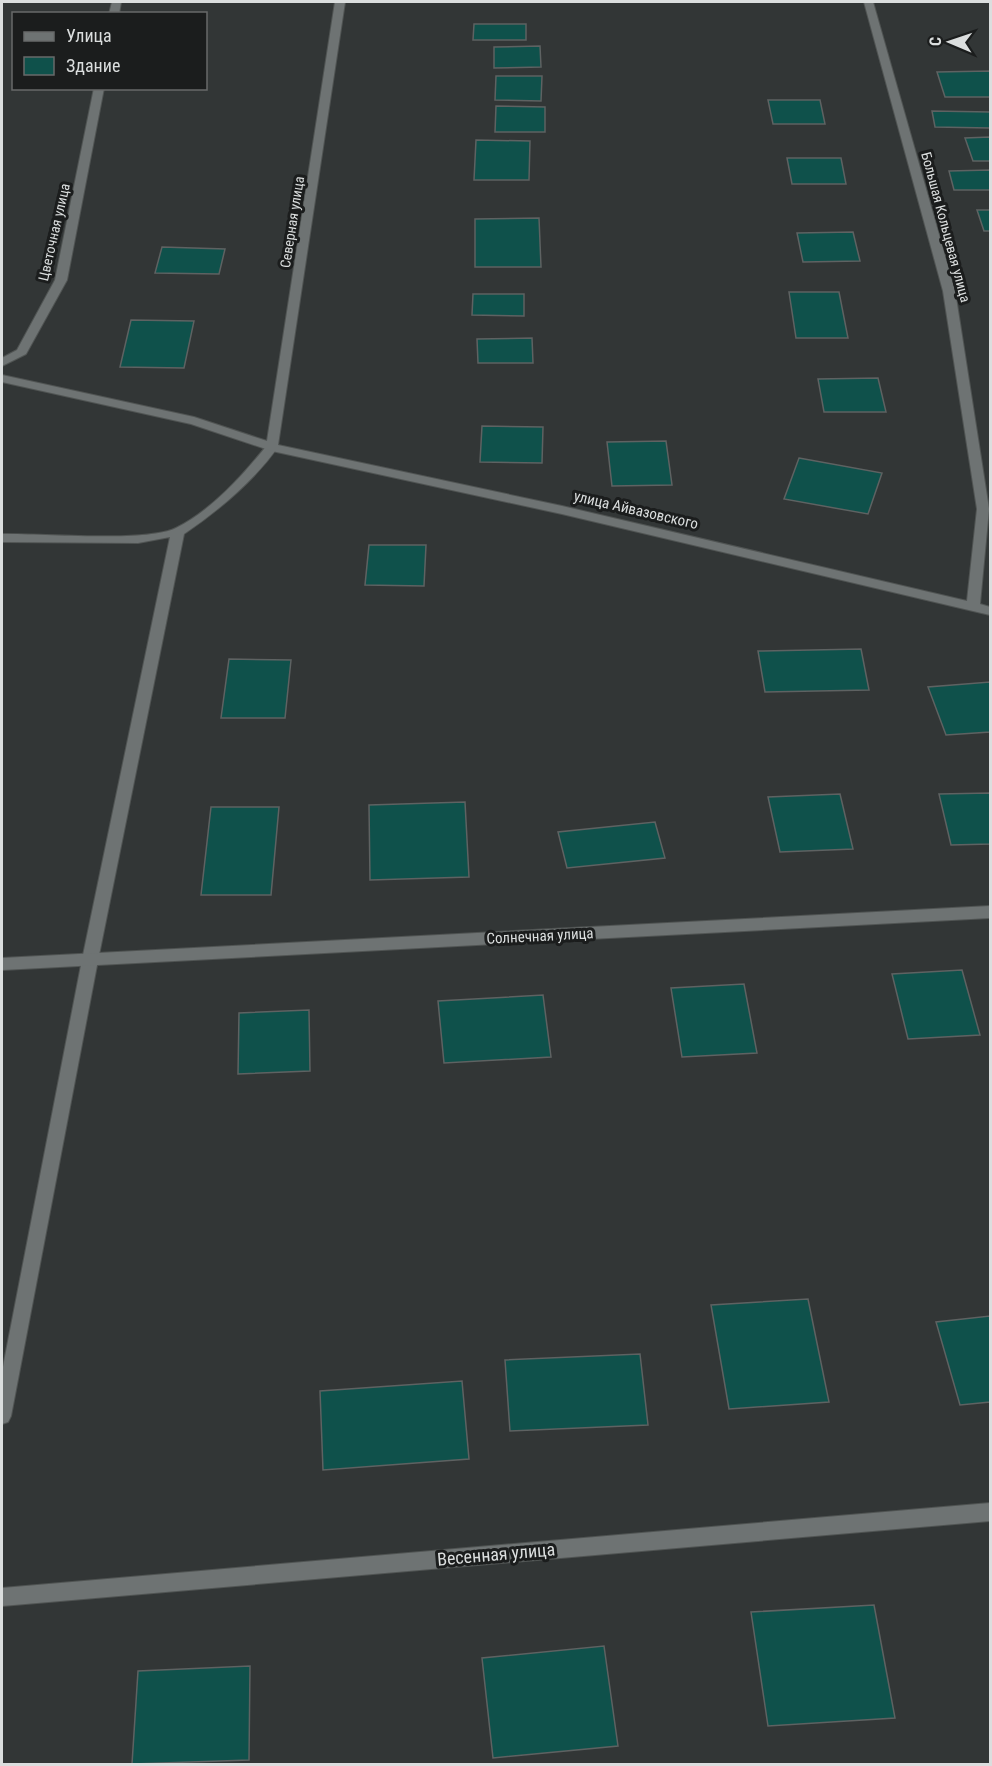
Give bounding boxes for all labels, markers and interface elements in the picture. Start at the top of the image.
legend [12,12,207,90]
north arrow [920,12,980,72]
text: Улица [66,25,112,46]
text: С [926,37,945,46]
text: Здание [66,55,120,76]
street label: Большая Кольцевая улица [918,150,974,304]
street label: Северная улица [277,175,307,269]
street label: Цветочная улица [35,182,73,282]
street label: улица Айвазовского [572,487,700,533]
street label: Солнечная улица [486,924,594,948]
street label: Весенная улица [436,1538,556,1570]

